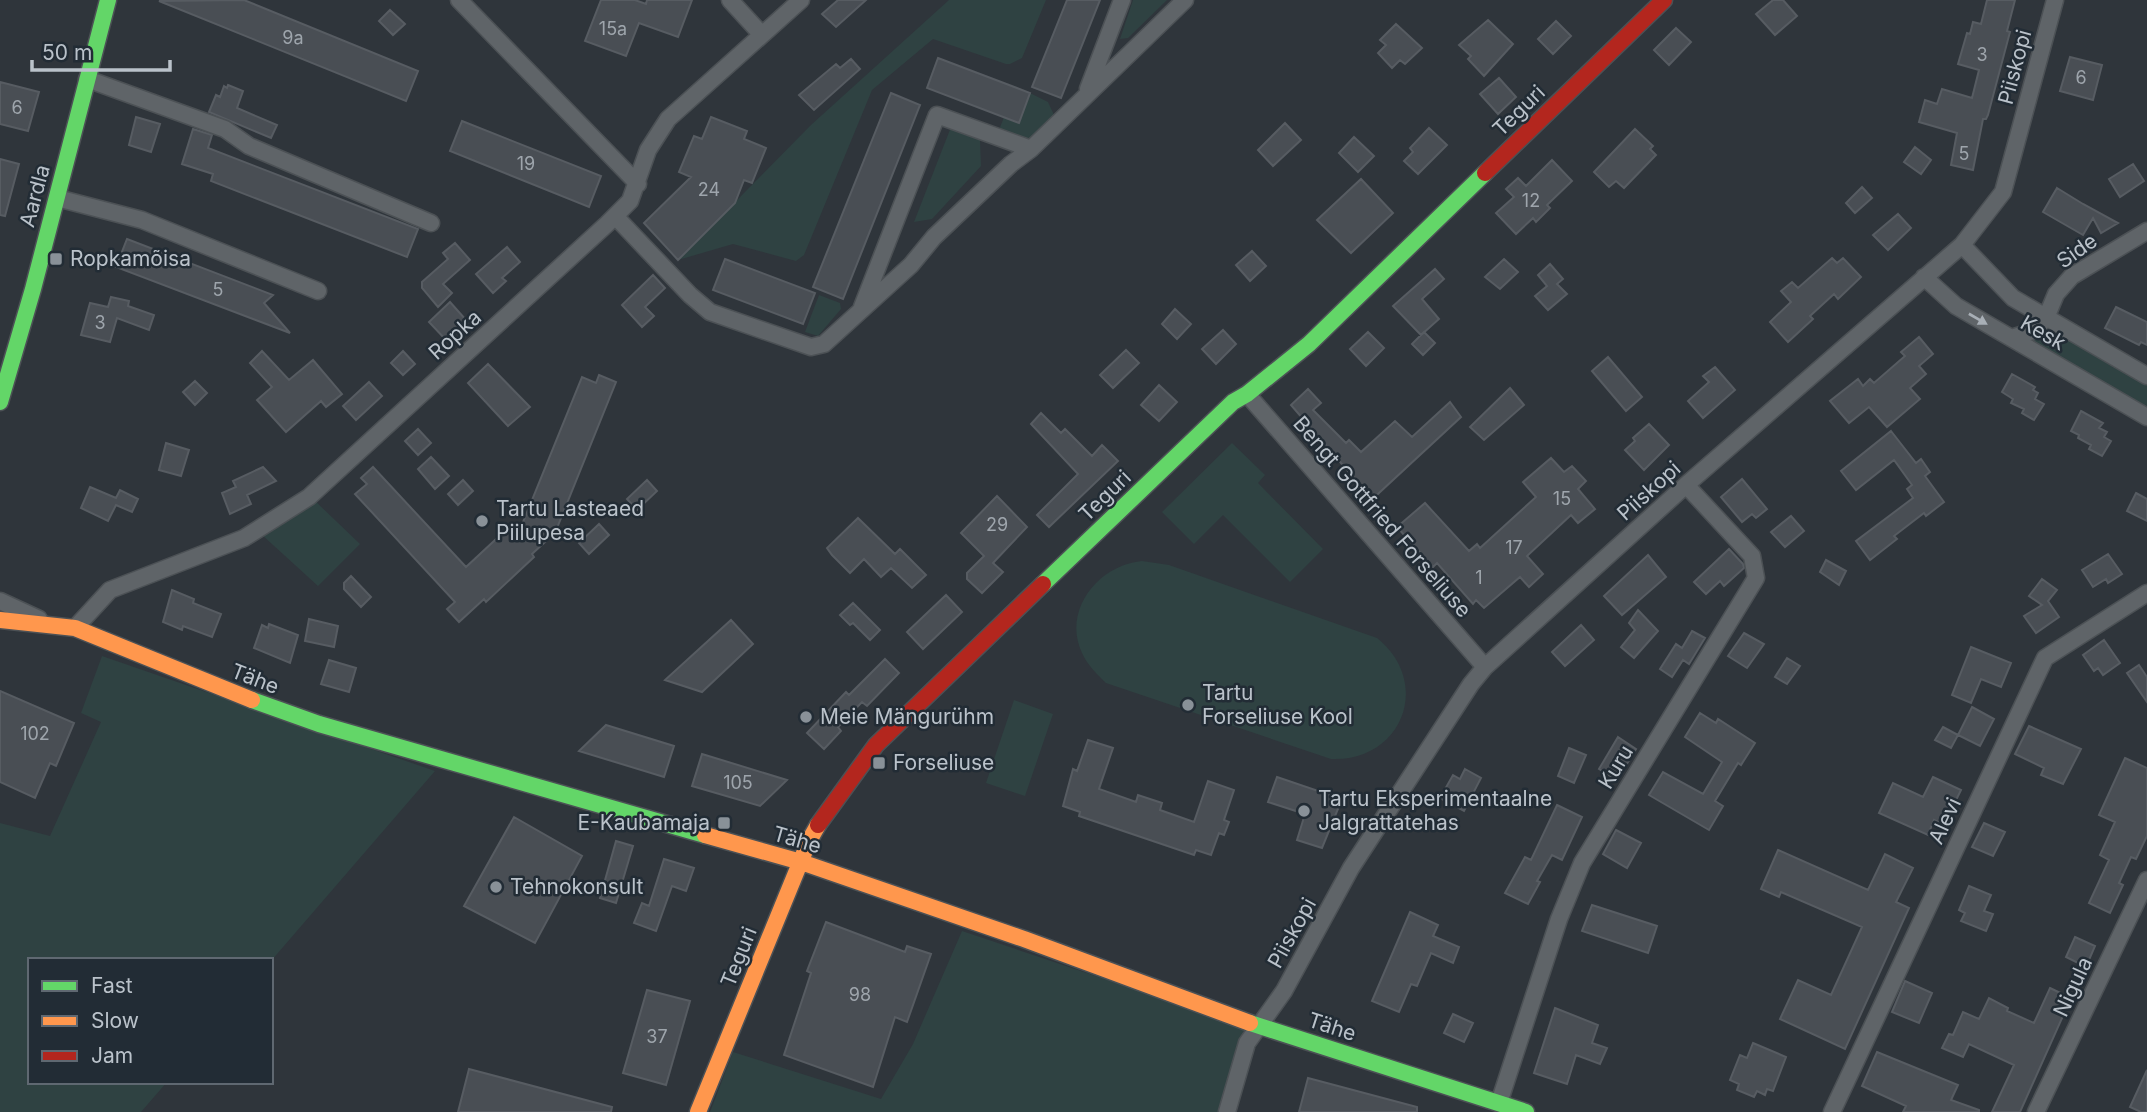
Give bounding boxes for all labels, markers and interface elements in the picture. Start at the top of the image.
house number: 15a [599,18,627,39]
house number: 9a [282,27,304,48]
street label: Piiskopi [1993,27,2036,107]
scale bar [32,28,170,72]
text: 50 m [42,40,92,65]
house number: 3 [1976,44,1988,65]
house number: 6 [2075,67,2087,88]
street label: Teguri [1487,80,1550,141]
house number: 6 [11,97,23,118]
house number: 5 [1959,143,1969,164]
house number: 19 [517,153,535,174]
street label: Aardla [14,162,55,230]
house number: 24 [698,179,720,200]
house number: 12 [1522,190,1540,211]
street label: Side [2052,228,2102,273]
place label: Ropkamõisa [70,246,191,271]
marker: Ropkamõisa [48,251,64,267]
house number: 5 [213,279,223,300]
street label: Ropka [423,305,486,365]
street label: Kesk [2016,310,2071,356]
house number: 3 [94,312,106,333]
one-way arrow [1968,313,1987,325]
street label: Bengt Gottfried Forseliuse [1288,411,1477,622]
street label: Piiskopi [1612,456,1685,525]
street label: Teguri [1073,465,1136,526]
house number: 15 [1553,488,1571,509]
place label: Tartu Lasteaed Piilupesa [496,496,644,545]
marker: Tartu Lasteaed Piilupesa [474,513,490,529]
house number: 29 [986,514,1008,535]
house number: 17 [1505,537,1523,558]
house number: 1 [1475,567,1483,588]
street label: Tähe [228,658,283,699]
place label: Tartu Forseliuse Kool [1202,680,1353,729]
marker: Tartu Forseliuse Kool [1180,697,1196,713]
place label: Meie Mängurühm [820,704,994,729]
marker: Meie Mängurühm [798,709,814,725]
house number: 102 [20,723,50,744]
street label: Kuru [1593,741,1638,793]
place label: Forseliuse [893,750,994,775]
marker: Forseliuse [871,755,887,771]
house number: 105 [723,772,753,793]
place label: Tartu Eksperimentaalne Jalgrattatehas [1318,786,1552,835]
street label: Alevi [1923,794,1966,848]
marker: Tartu Eksperimentaalne Jalgrattatehas [1296,803,1312,819]
place label: E-Kaubamaja [577,810,710,835]
marker: E-Kaubamaja [716,815,732,831]
street label: Tähe [770,821,824,858]
place label: Tehnokonsult [510,874,644,899]
marker: Tehnokonsult [488,879,504,895]
street label: Piiskopi [1262,893,1321,972]
street label: Teguri [715,923,762,991]
street label: Nigula [2048,953,2097,1021]
legend [28,958,273,1084]
text: Fast [91,973,133,998]
house number: 98 [849,984,871,1005]
street label: Tähe [1305,1007,1359,1046]
text: Slow [91,1008,139,1033]
house number: 37 [646,1026,668,1047]
text: Jam [91,1043,133,1068]

